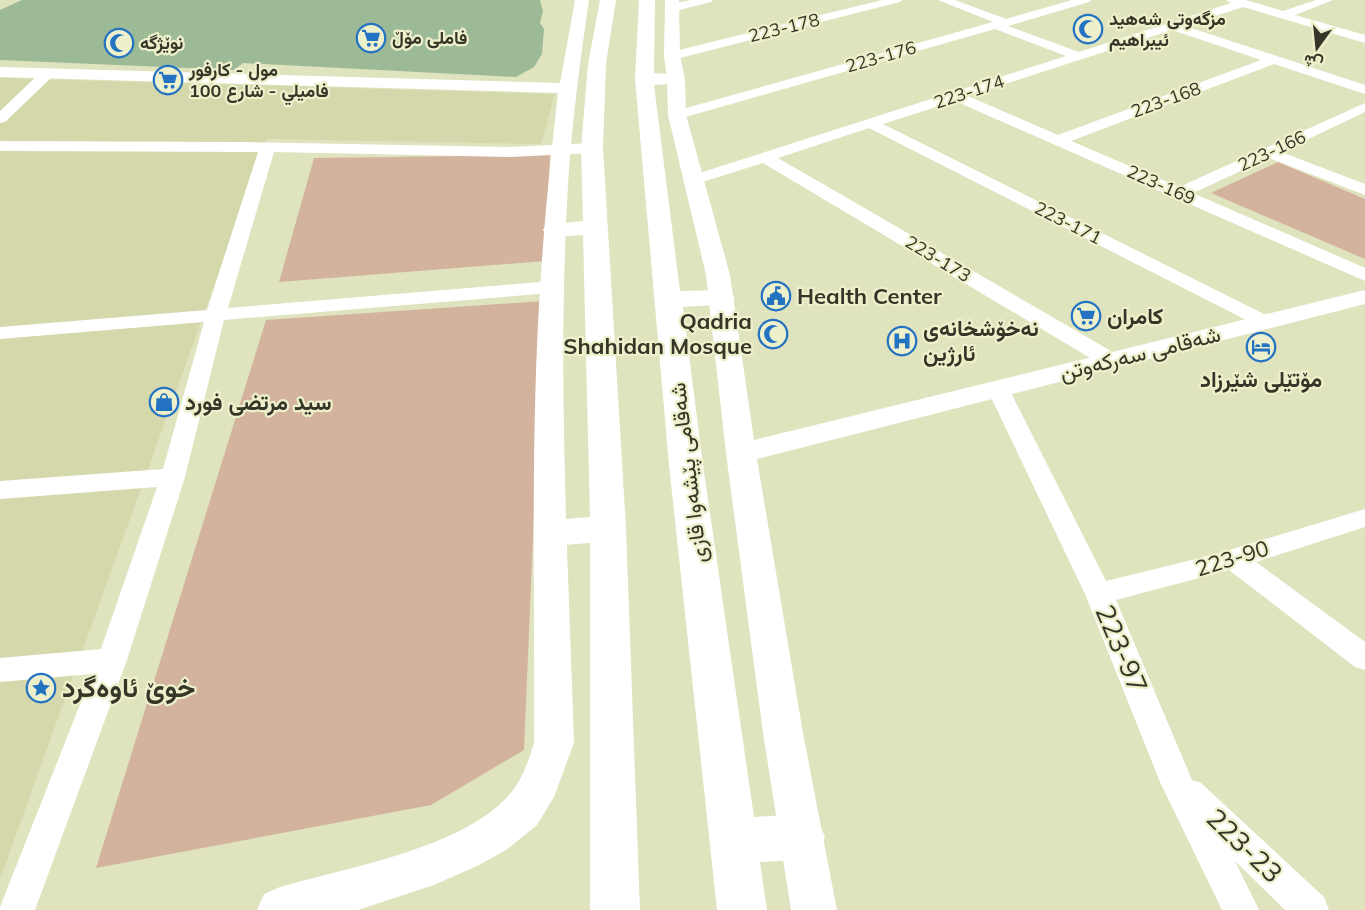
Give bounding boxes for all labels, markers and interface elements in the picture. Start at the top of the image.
place label: مزگەوتی شەهید ئیبراهیم [1109,7,1226,52]
street label: 223-178 [746,8,822,47]
mosque icon: مزگەوتی شەهید ئیبراهیم [1072,13,1104,45]
north arrow [1287,18,1347,78]
supermarket icon: فاملی مۆڵ [355,22,387,54]
place label: فاملی مۆڵ [392,26,467,49]
mosque icon: نوێژگە [103,27,135,59]
place label: نوێژگە [140,31,183,54]
street label: 223-176 [843,35,919,78]
text: ش [1301,50,1325,75]
place label: مول - كارفور فاميلي - شارع 100 [188,58,329,106]
supermarket icon: مول - كارفور فاميلي - شارع 100 [152,64,184,96]
street label: 223-174 [931,69,1007,114]
street label: 223-168 [1128,76,1204,123]
street label: 223-166 [1234,125,1310,176]
street label: 223-169 [1123,159,1199,210]
street label: 223-171 [1031,196,1106,249]
street label: 223-173 [901,230,975,287]
public building icon: Health Center [760,280,792,312]
place label: Health Center [797,282,942,310]
supermarket icon: كامران [1070,300,1102,332]
place label: كامران [1107,302,1163,330]
place label: Qadria Shahidan Mosque [563,307,752,360]
place label: نەخۆشخانەی ئارژین [923,314,1039,367]
mosque icon: Qadria Shahidan Mosque [757,318,789,350]
street label: شەقامی سەرکەوتن [1057,320,1223,386]
hospital icon: نەخۆشخانەی ئارژین [886,325,918,357]
hotel icon: مۆتێلی شێرزاد [1245,331,1277,363]
place label: مۆتێلی شێرزاد [1200,365,1322,393]
street label: شەقامی پێشەوا قازی [663,381,714,565]
shop icon: سيد مرتضى فورد [148,386,180,418]
place label: سيد مرتضى فورد [185,388,332,416]
street label: 223-90 [1192,534,1272,582]
street label: 223-97 [1088,599,1156,698]
place label: خوێ ئاوەگرد [62,670,195,705]
place icon: خوێ ئاوەگرد [25,672,57,704]
street label: 223-23 [1200,801,1290,890]

